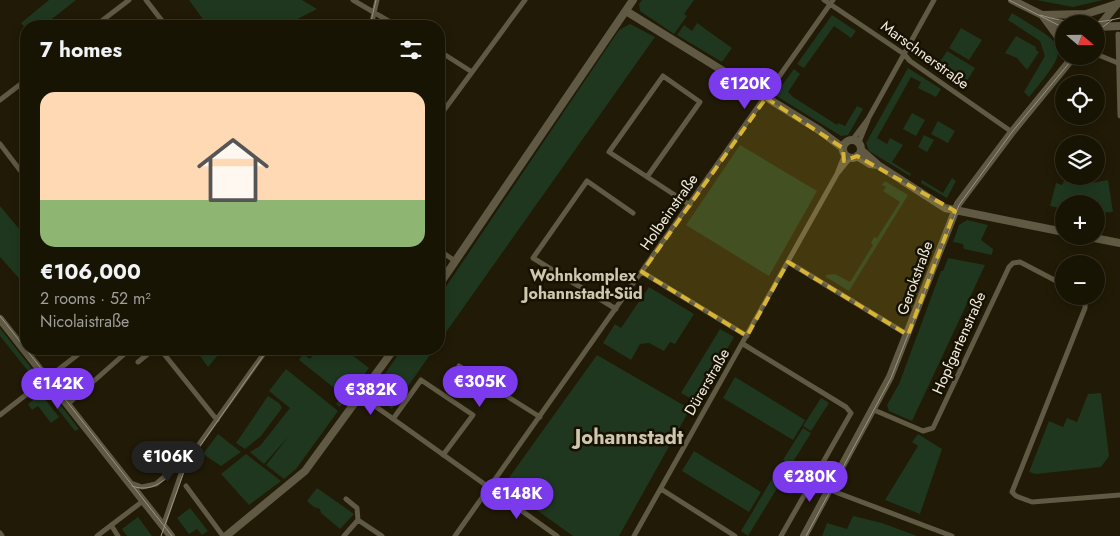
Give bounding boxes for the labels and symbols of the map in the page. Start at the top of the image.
street label: Marschnerstraße [876,15,974,95]
north arrow [1055,15,1105,65]
pin: €120K [710,68,780,110]
street label: Holbeinstraße [635,169,704,255]
street label: Gerokstraße [891,238,939,318]
district label: Wohnkomplex Johannstadt-Süd [520,264,643,305]
street label: Hopfgartenstraße [927,288,992,398]
street label: Dürerstraße [679,344,735,420]
pin: €305K [445,366,515,408]
pin: €142K [23,368,93,410]
pin: €382K [336,374,406,416]
district label: Johannstadt [571,423,684,452]
pin: €106K [133,440,203,483]
pin: €280K [775,460,845,503]
pin: €148K [482,478,552,520]

